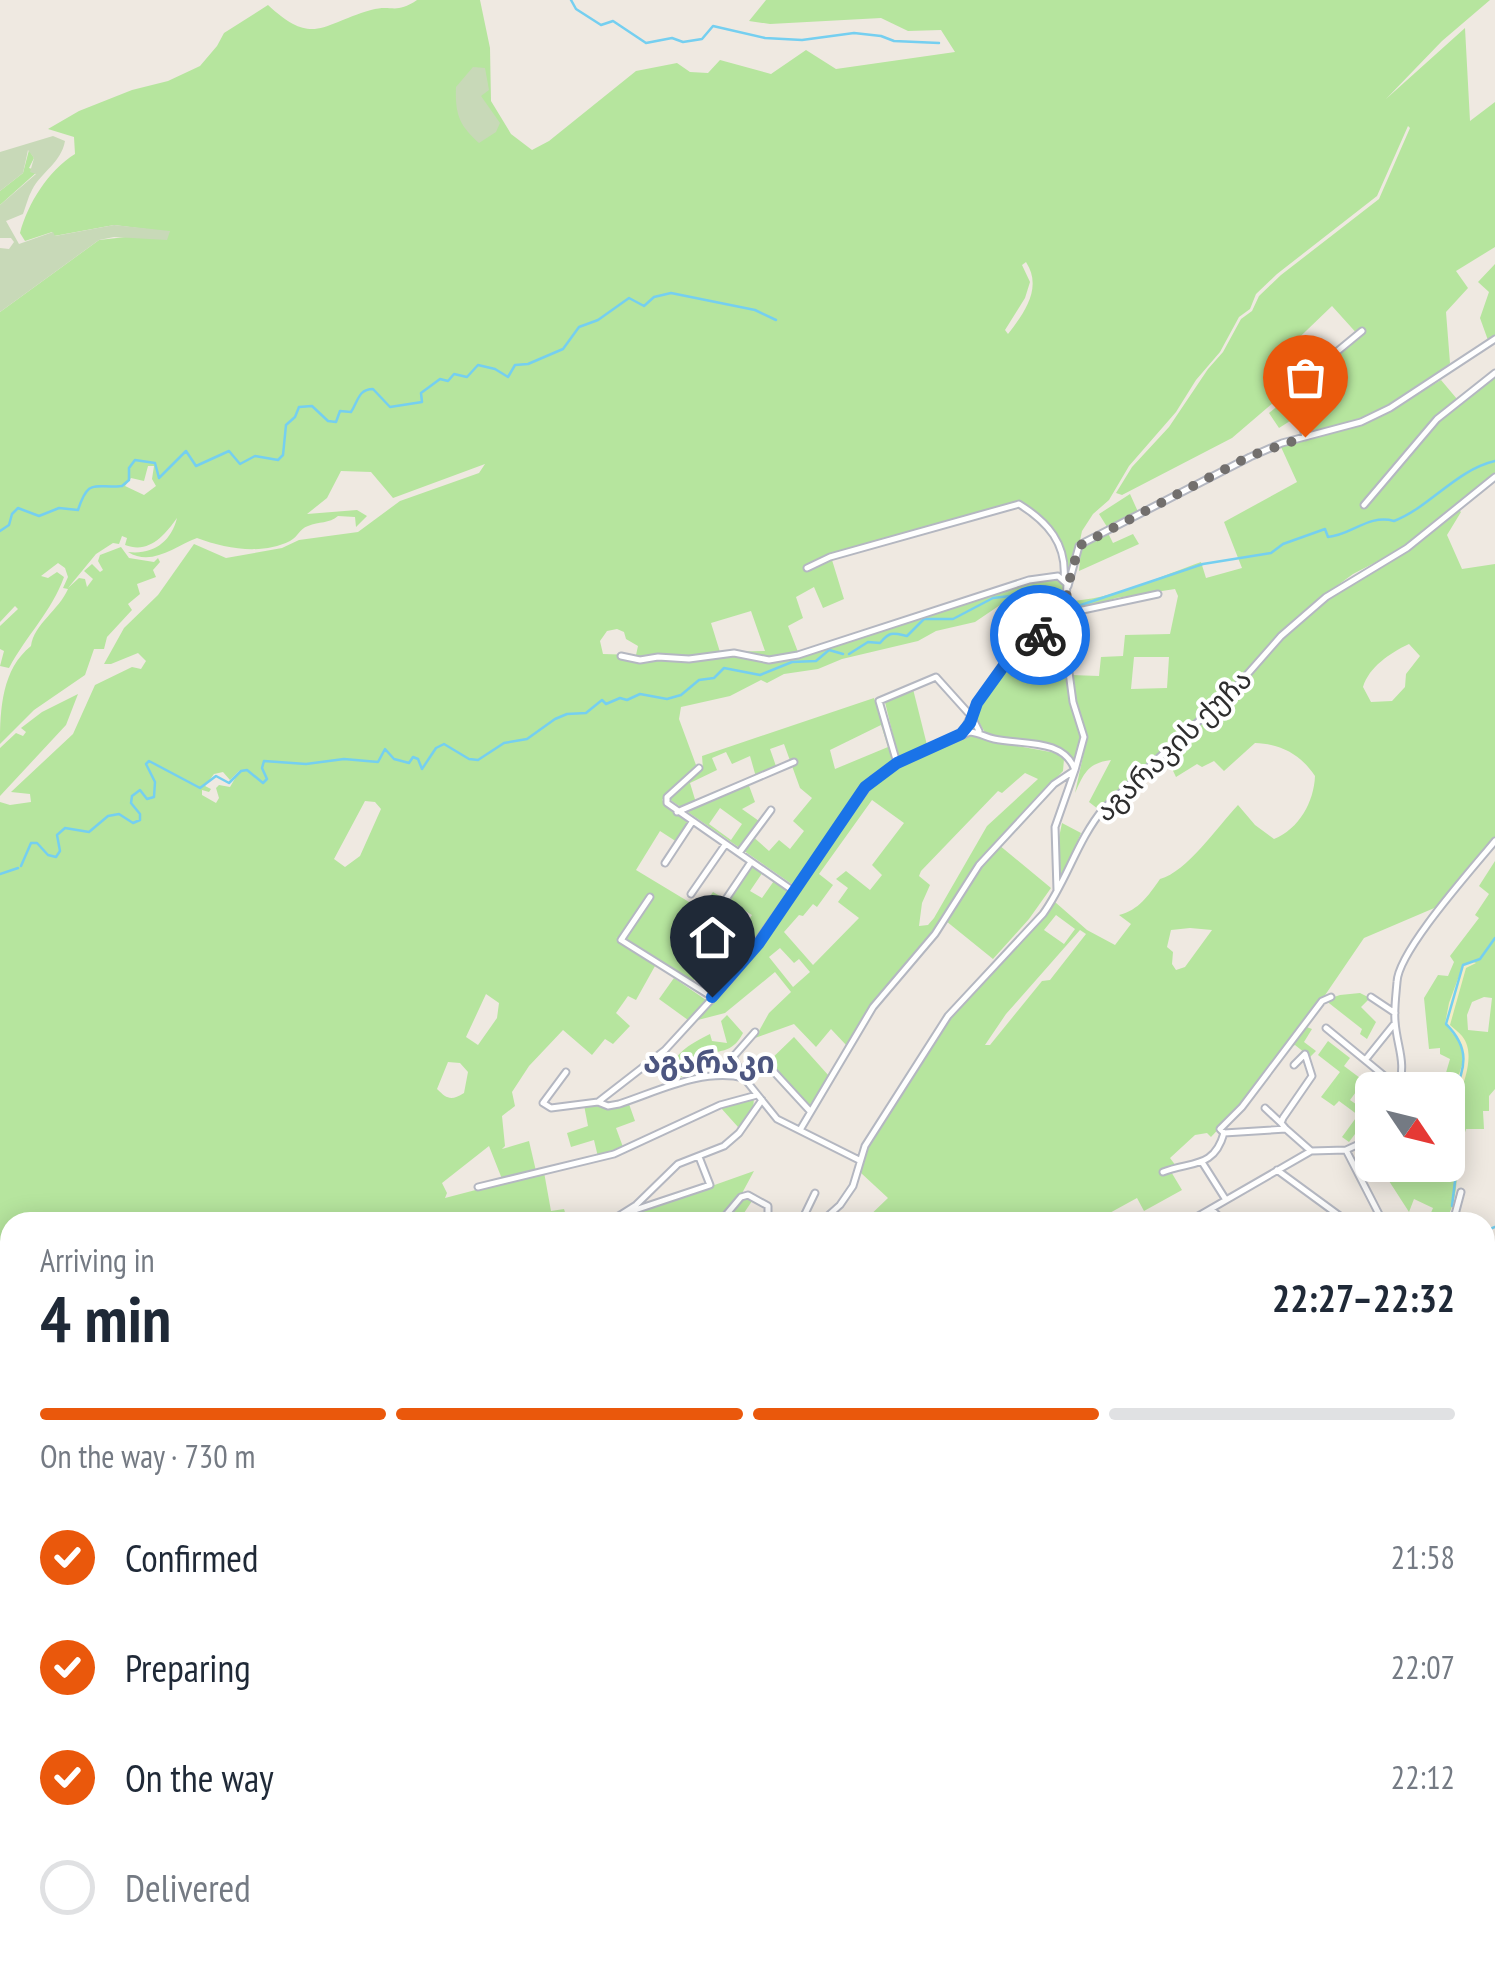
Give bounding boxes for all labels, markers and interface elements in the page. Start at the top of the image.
pin [1263,335,1348,438]
icon: bag [1278,350,1333,405]
courier [990,585,1090,685]
icon: bike [1013,608,1068,663]
street label: აგარაკის ქუჩა [1086,660,1259,829]
pin [670,895,755,998]
icon: home [685,910,740,965]
district label: აგარაკი [643,1042,775,1081]
north arrow [1355,1072,1465,1182]
map controls [1355,1072,1465,1182]
text: Arriving in [40,1239,155,1281]
text: 22:27–22:32 [1272,1273,1455,1322]
text: 4 min [40,1276,171,1360]
text: On the way · 730 m [40,1435,255,1477]
icon: check [40,1530,95,1585]
text: Confirmed [125,1533,258,1582]
text: 21:58 [1391,1536,1455,1578]
icon: check [40,1640,95,1695]
text: Preparing [125,1643,251,1692]
text: 22:07 [1391,1646,1455,1688]
icon: check [40,1750,95,1805]
text: On the way [125,1753,273,1802]
text: 22:12 [1391,1756,1455,1798]
text: Delivered [125,1863,251,1912]

